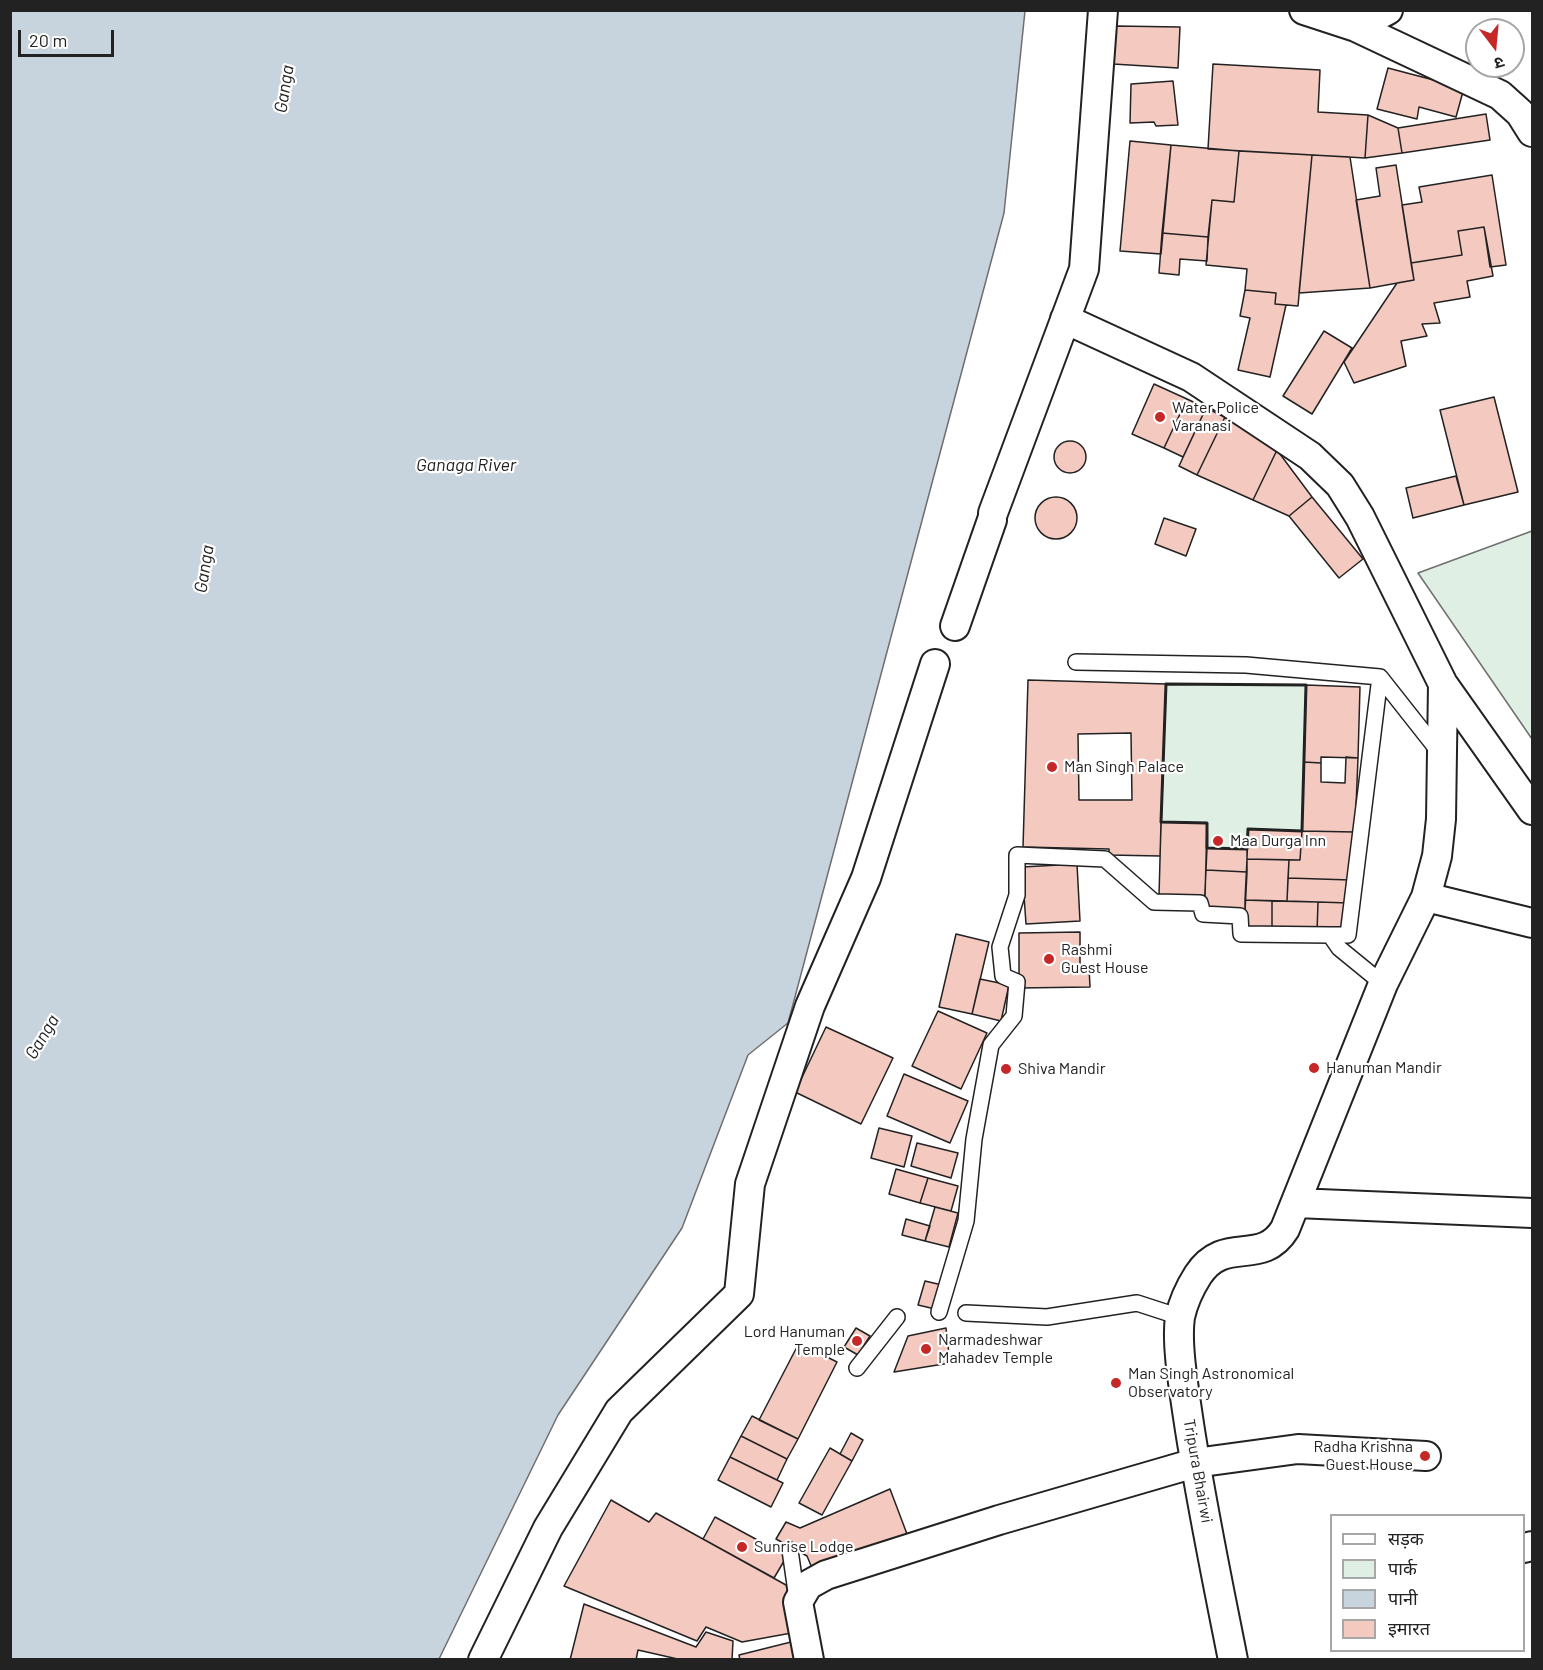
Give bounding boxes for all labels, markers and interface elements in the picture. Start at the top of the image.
scale bar [21,18,117,56]
north arrow [1465,18,1525,78]
text: 20 m [29,29,67,51]
text: उ [1492,53,1507,74]
water label: Ganga [270,63,298,115]
place label: Water Police Varanasi [1172,398,1259,436]
marker: Water Police Varanasi [1153,410,1167,424]
water label: Ganaga River [416,454,516,476]
water label: Ganga [190,543,218,595]
place label: Man Singh Palace [1064,757,1184,777]
marker: Man Singh Palace [1045,760,1059,774]
place label: Maa Durga Inn [1230,831,1326,851]
marker: Maa Durga Inn [1211,834,1225,848]
place label: Rashmi Guest House [1061,940,1148,978]
marker: Rashmi Guest House [1042,952,1056,966]
water label: Ganga [20,1011,64,1063]
place label: Hanuman Mandir [1326,1058,1442,1078]
place label: Shiva Mandir [1018,1059,1106,1079]
marker: Hanuman Mandir [1307,1061,1321,1075]
marker: Shiva Mandir [999,1062,1013,1076]
place label: Lord Hanuman Temple [744,1322,845,1360]
place label: Narmadeshwar Mahadev Temple [938,1330,1053,1368]
marker: Lord Hanuman Temple [850,1334,864,1348]
marker: Narmadeshwar Mahadev Temple [919,1342,933,1356]
place label: Man Singh Astronomical Observatory [1128,1364,1294,1402]
marker: Man Singh Astronomical Observatory [1109,1376,1123,1390]
street label: Tripura Bhairwi [1179,1417,1217,1525]
place label: Radha Krishna Guest House [1313,1437,1413,1475]
marker: Radha Krishna Guest House [1418,1449,1432,1463]
legend [1330,1514,1525,1652]
text: सड़क [1388,1527,1424,1549]
place label: Sunrise Lodge [754,1537,854,1557]
marker: Sunrise Lodge [735,1540,749,1554]
text: पार्क [1388,1557,1417,1579]
text: पानी [1388,1587,1418,1609]
text: इमारत [1388,1617,1430,1639]

